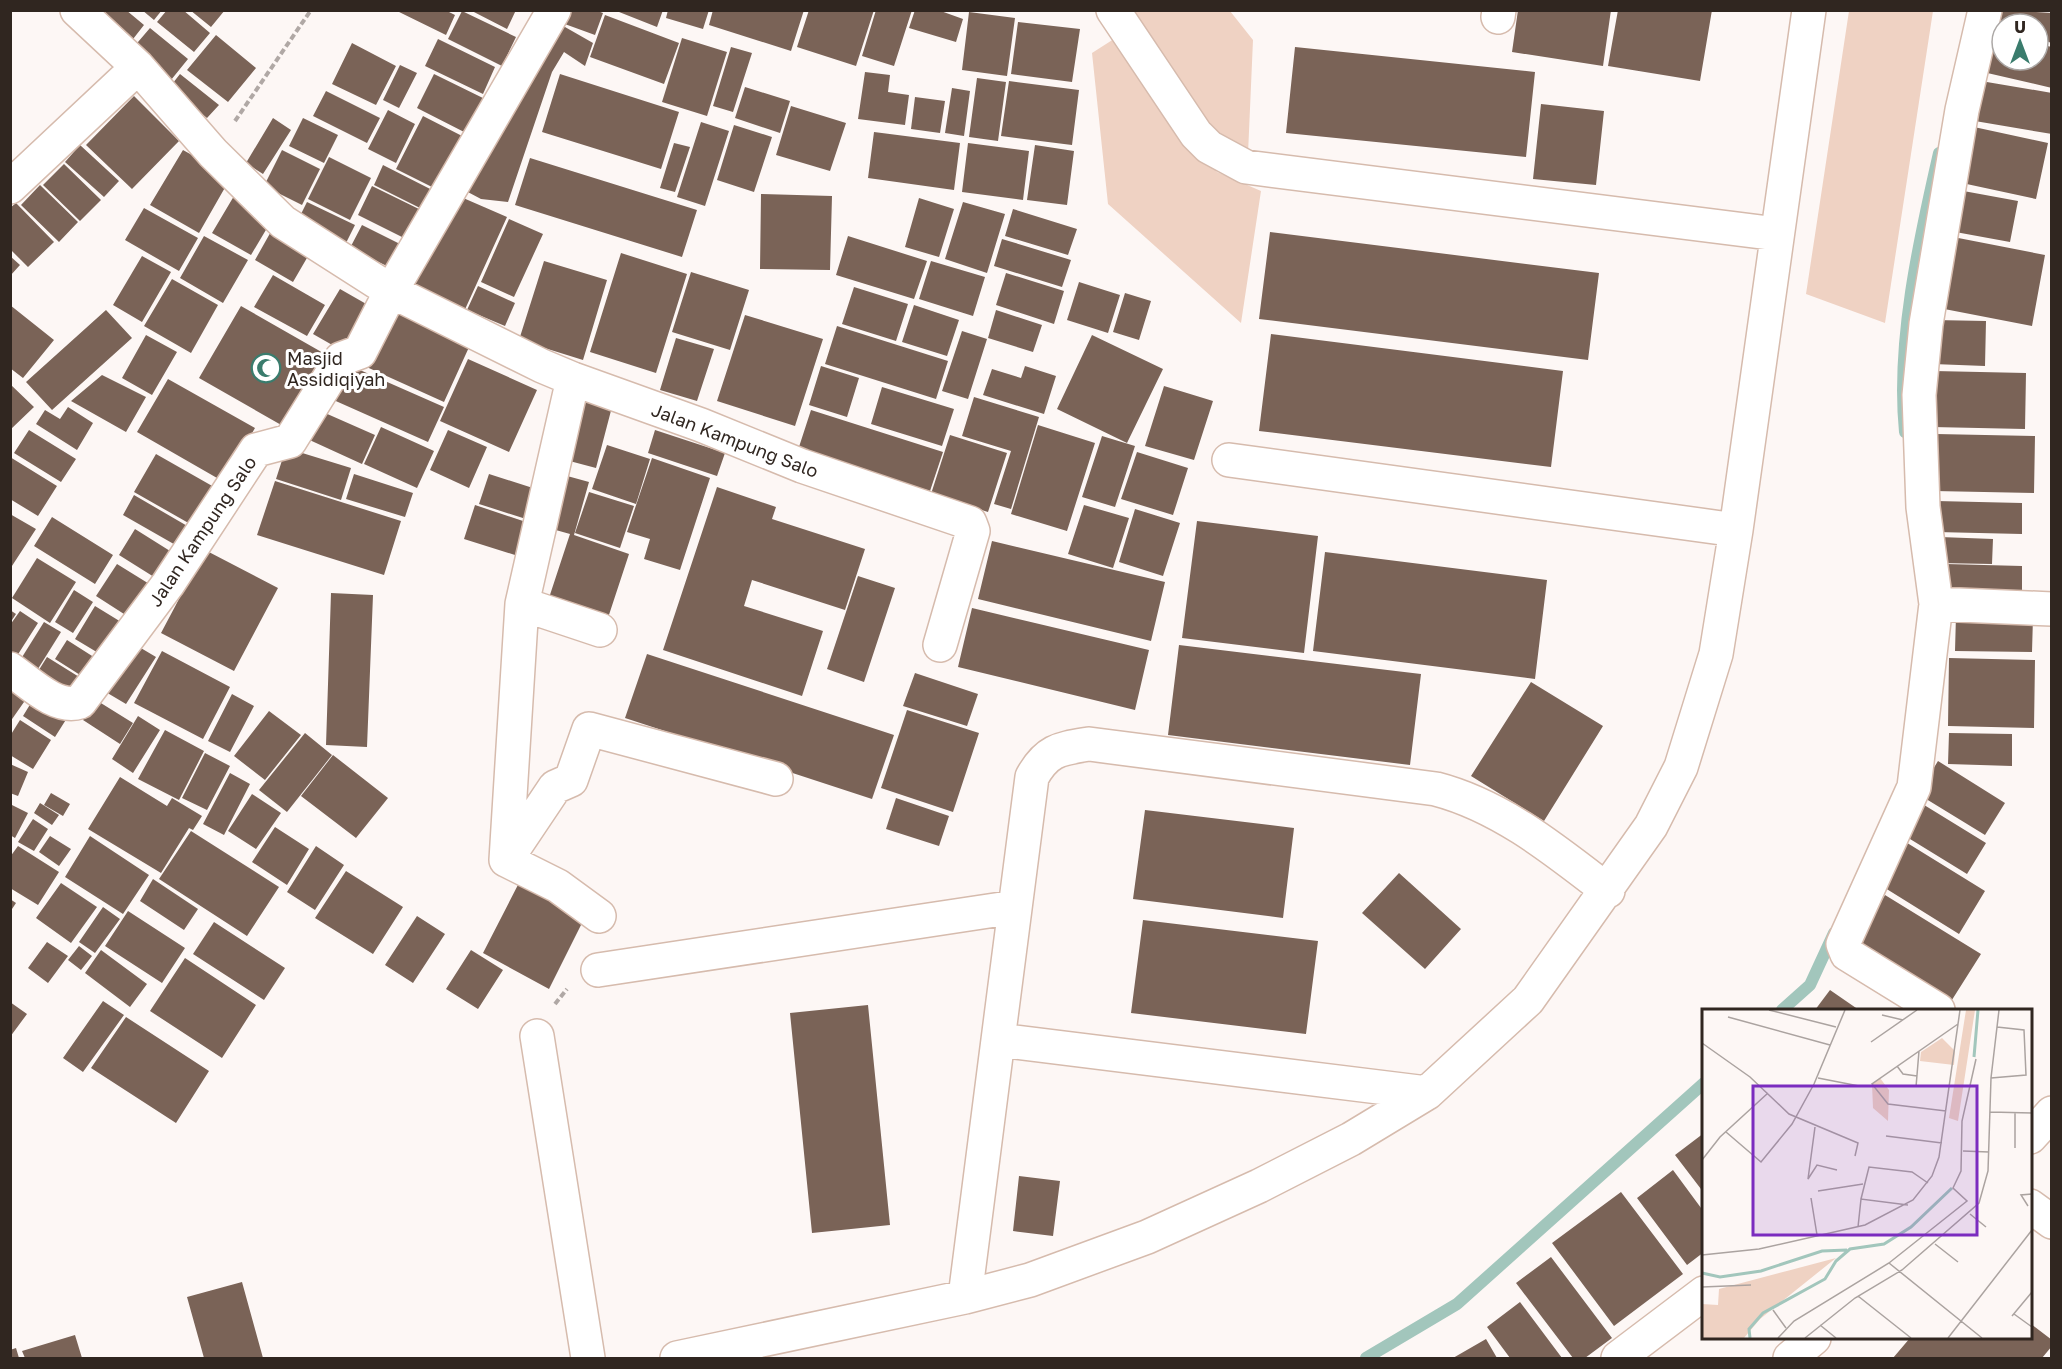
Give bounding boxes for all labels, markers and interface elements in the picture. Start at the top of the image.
north arrow [1990,12,2050,72]
text: U [2014,17,2026,37]
place label: Masjid Assidiqiyah [287,347,385,390]
mosque icon: Masjid Assidiqiyah [250,352,282,384]
street label: Jalan Kampung Salo [649,398,821,482]
street label: Jalan Kampung Salo [143,452,261,610]
inset map [1702,1009,2032,1339]

